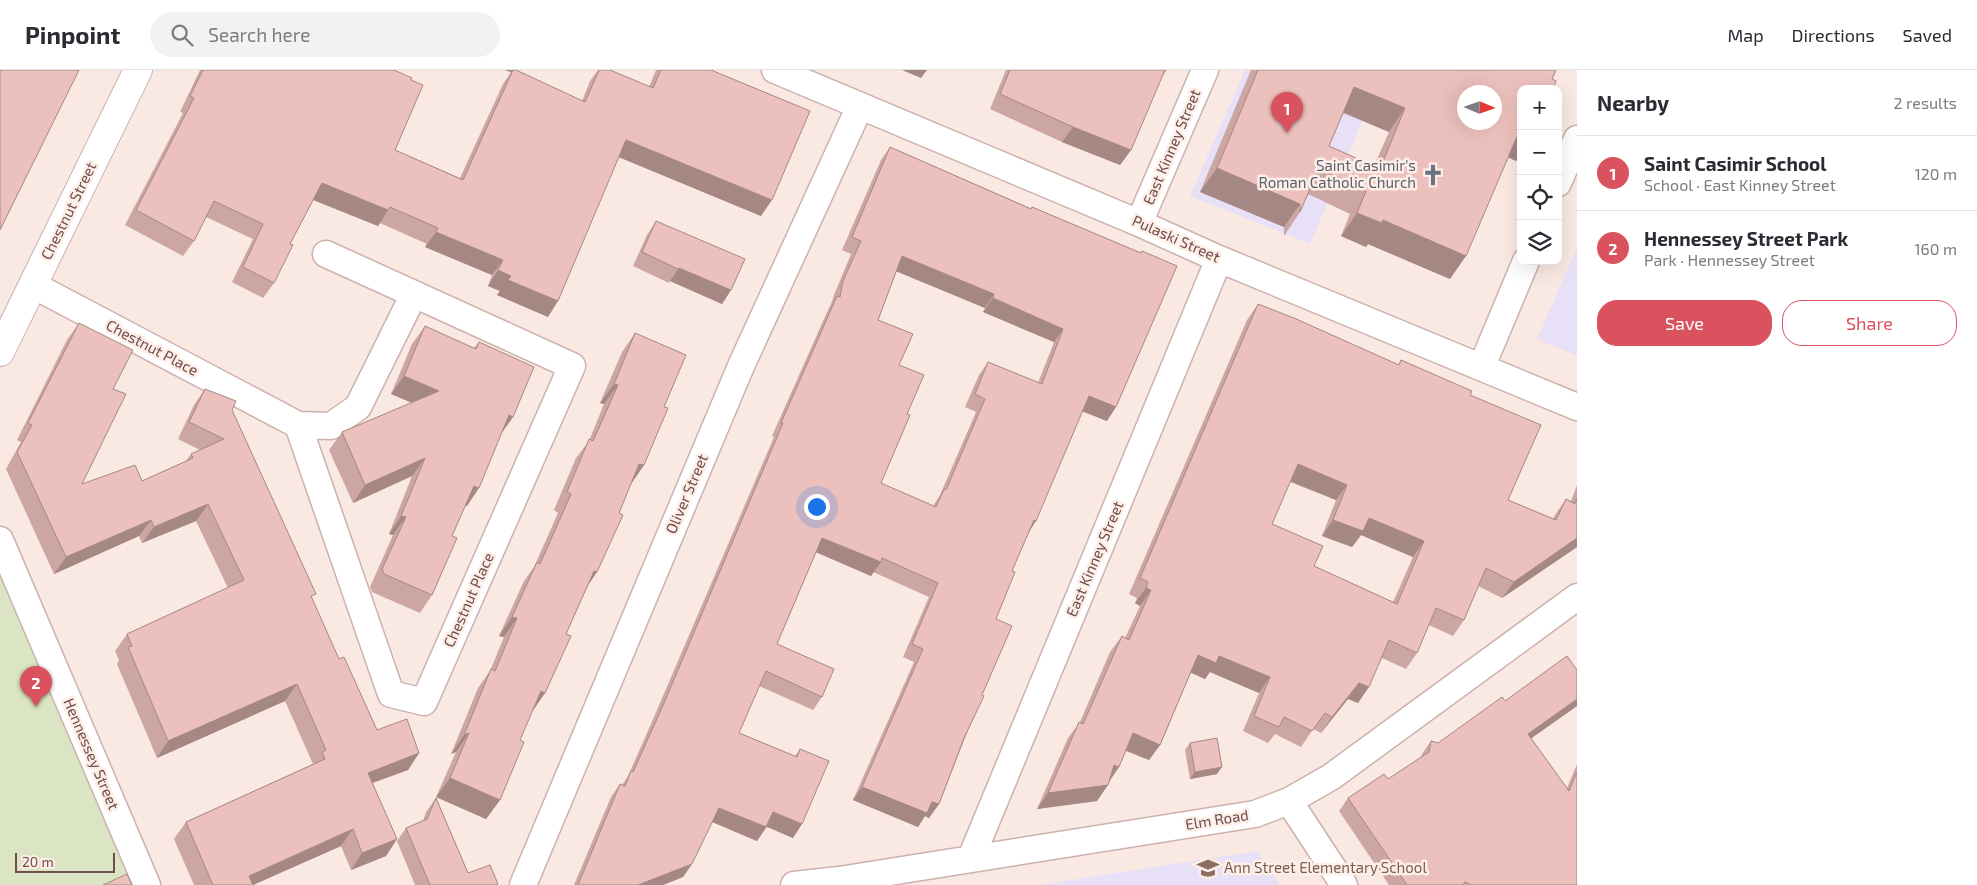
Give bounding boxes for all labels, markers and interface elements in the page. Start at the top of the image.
search box [150,12,500,57]
text: Pinpoint [25,20,120,49]
icon: search [168,21,196,49]
text: Search here [208,23,310,46]
text: Map [1727,24,1764,46]
text: Directions [1792,24,1875,46]
text: Saved [1903,24,1952,46]
north arrow [1457,85,1502,130]
map controls [1517,85,1562,265]
button: + [1517,85,1562,130]
street label: East Kinney Street [1139,86,1204,207]
text: Nearby [1597,90,1669,115]
pin: 1 [1271,92,1303,133]
text: 2 results [1894,93,1957,112]
button: − [1517,130,1562,175]
text: Saint Casimir School [1644,152,1827,175]
place label: Saint Casimir's Roman Catholic Church [1259,156,1416,191]
street label: Chestnut Street [37,158,100,262]
church icon: Saint Casimir's Roman Catholic Church [1420,162,1446,188]
text: 1 [1610,164,1616,183]
text: 120 m [1914,164,1957,183]
button: locate [1517,175,1562,220]
text: School · East Kinney Street [1644,175,1836,194]
street label: Pulaski Street [1130,211,1223,266]
button: layers [1517,220,1562,265]
text: Hennessey Street Park [1644,227,1848,250]
text: 2 [1608,239,1618,258]
text: 160 m [1914,239,1957,258]
text: Park · Hennessey Street [1644,250,1815,269]
button: Save [1597,300,1772,346]
button: Share [1782,300,1957,346]
street label: Chestnut Place [103,315,202,379]
street label: Oliver Street [661,451,711,536]
your location [804,494,830,520]
street label: East Kinney Street [1062,498,1127,619]
street label: Chestnut Place [439,549,497,650]
pin: 2 [20,666,52,707]
street label: Hennessey Street [60,695,124,812]
street label: Elm Road [1184,805,1250,833]
scale bar [15,850,115,873]
text: 20 m [22,853,54,870]
school or university icon: Ann Street Elementary School [1195,855,1221,881]
place label: Ann Street Elementary School [1224,858,1427,876]

